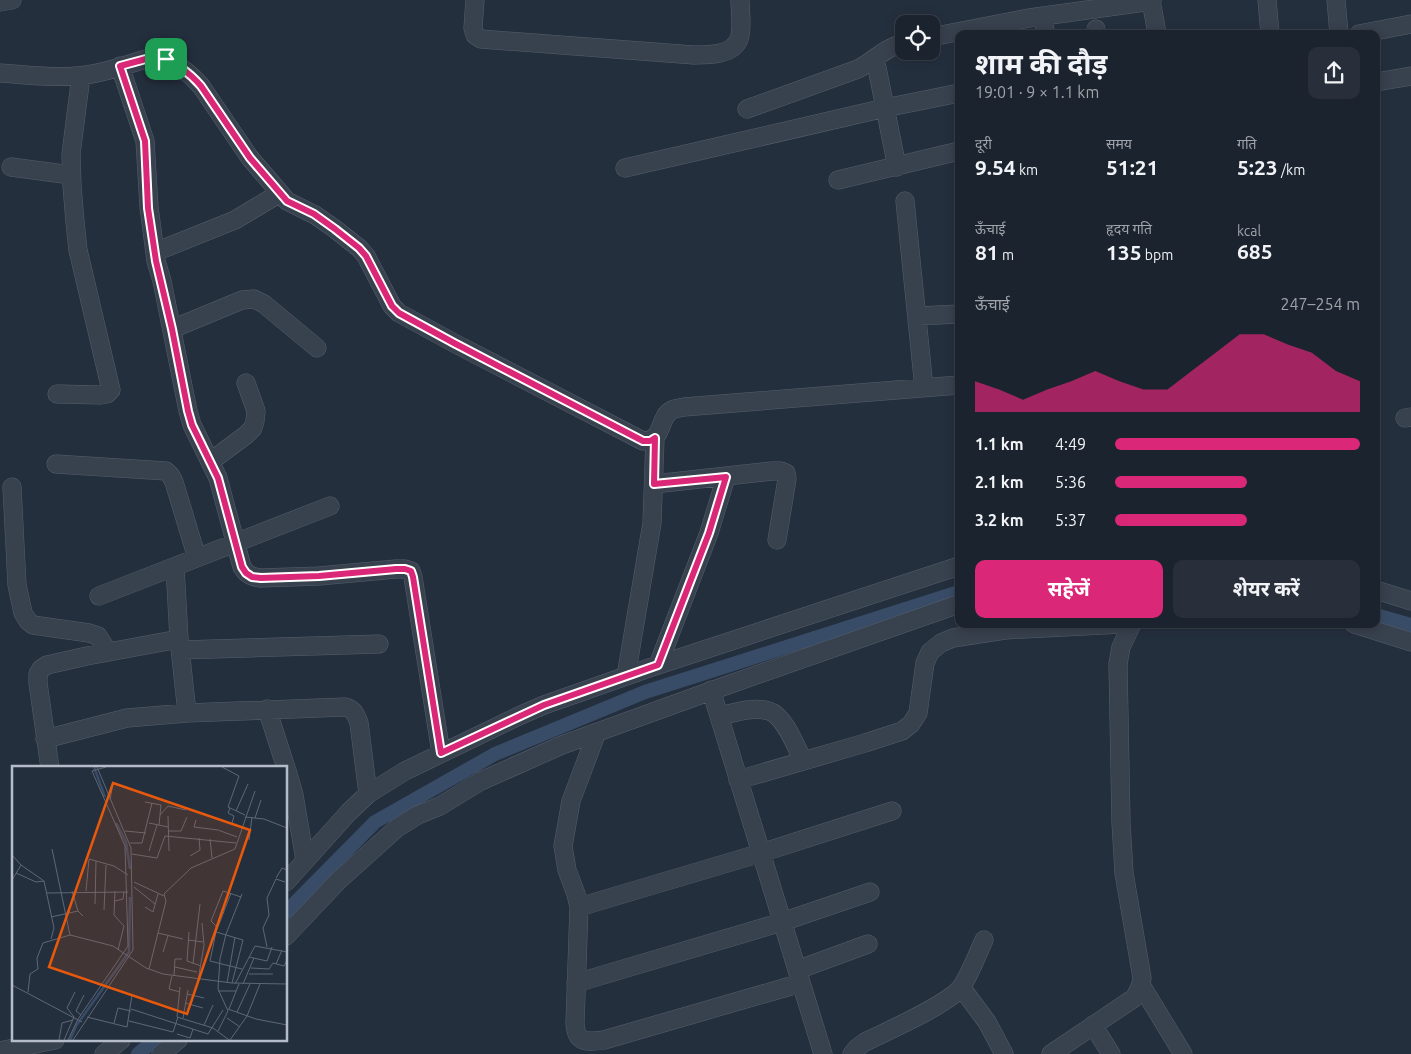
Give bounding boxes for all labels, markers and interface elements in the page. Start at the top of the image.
map controls [895,15,940,60]
button: locate [895,15,940,60]
pin [145,38,187,80]
icon: arrive [152,45,180,73]
button: share [1308,47,1360,99]
text: शाम की दौड़ [975,48,1107,79]
text: 19:01 · 9 × 1.1 km [975,83,1099,101]
text: दूरी [975,136,992,152]
text: समय [1106,136,1132,152]
text: गति [1237,136,1257,152]
text: 9.54 [975,155,1016,179]
text: 51:21 [1106,155,1159,179]
text: 5:23 [1237,155,1278,179]
text: km [1016,162,1038,178]
text: /km [1278,162,1305,178]
text: ऊँचाई [975,221,1005,237]
text: हृदय गति [1106,221,1152,237]
text: kcal [1237,223,1261,239]
text: 685 [1237,239,1273,263]
text: 81 [975,240,999,264]
text: 135 [1106,240,1142,264]
text: m [999,247,1014,263]
text: bpm [1142,247,1173,263]
text: ऊँचाई [975,295,1010,313]
text: 247–254 m [1280,295,1360,313]
text: 1.1 km [975,435,1024,453]
text: 4:49 [1055,435,1086,453]
text: 2.1 km [975,473,1024,491]
text: 5:36 [1055,473,1086,491]
text: 3.2 km [975,511,1024,529]
text: 5:37 [1055,511,1086,529]
button: सहेजें [975,560,1163,618]
button: शेयर करें [1173,560,1360,618]
inset map [12,766,288,1042]

